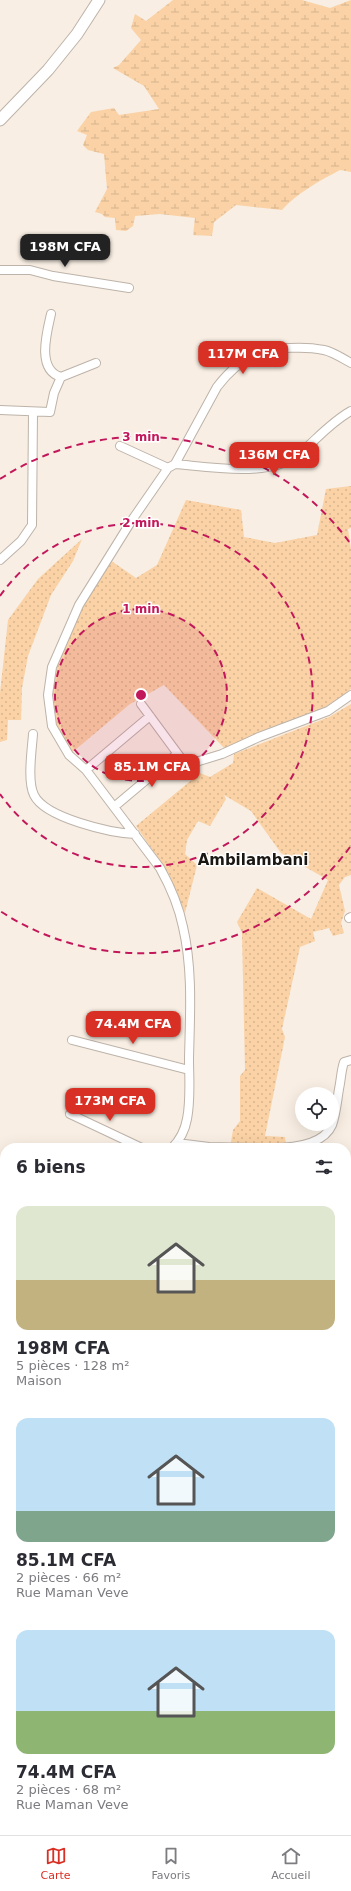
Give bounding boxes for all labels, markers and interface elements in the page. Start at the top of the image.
pin: 198M CFA [24,234,106,268]
text: 198M CFA [29,239,101,254]
pin: 117M CFA [202,341,284,375]
text: 117M CFA [207,346,279,361]
text: 3 min [122,430,160,444]
pin: 136M CFA [233,442,315,476]
text: 136M CFA [238,447,310,462]
text: 2 min [122,516,160,530]
text: 1 min [122,602,160,616]
centre of rings [134,688,148,702]
pin: 85.1M CFA [106,754,198,788]
text: 85.1M CFA [114,759,190,774]
district label: Ambilambani [198,851,308,869]
pin: 74.4M CFA [87,1011,179,1045]
text: 74.4M CFA [95,1016,171,1031]
map controls [295,1087,339,1131]
button: locate [295,1087,339,1131]
pin: 173M CFA [69,1088,151,1122]
text: 173M CFA [74,1093,146,1108]
icon: filters [313,1156,335,1178]
text: 6 biens [16,1157,86,1177]
icon: home [140,1232,212,1304]
text: 198M CFA [16,1338,110,1358]
text: 5 pièces · 128 m² [16,1358,129,1373]
text: Maison [16,1373,62,1388]
icon: home [140,1444,212,1516]
text: 85.1M CFA [16,1550,116,1570]
text: 2 pièces · 66 m² [16,1570,121,1585]
text: Rue Maman Veve [16,1585,129,1600]
icon: home [140,1656,212,1728]
text: 74.4M CFA [16,1762,116,1782]
text: 2 pièces · 68 m² [16,1782,121,1797]
text: Rue Maman Veve [16,1797,129,1812]
tab: Carte [41,1845,71,1882]
tab: Favoris [152,1845,190,1882]
tab: Accueil [271,1845,310,1882]

